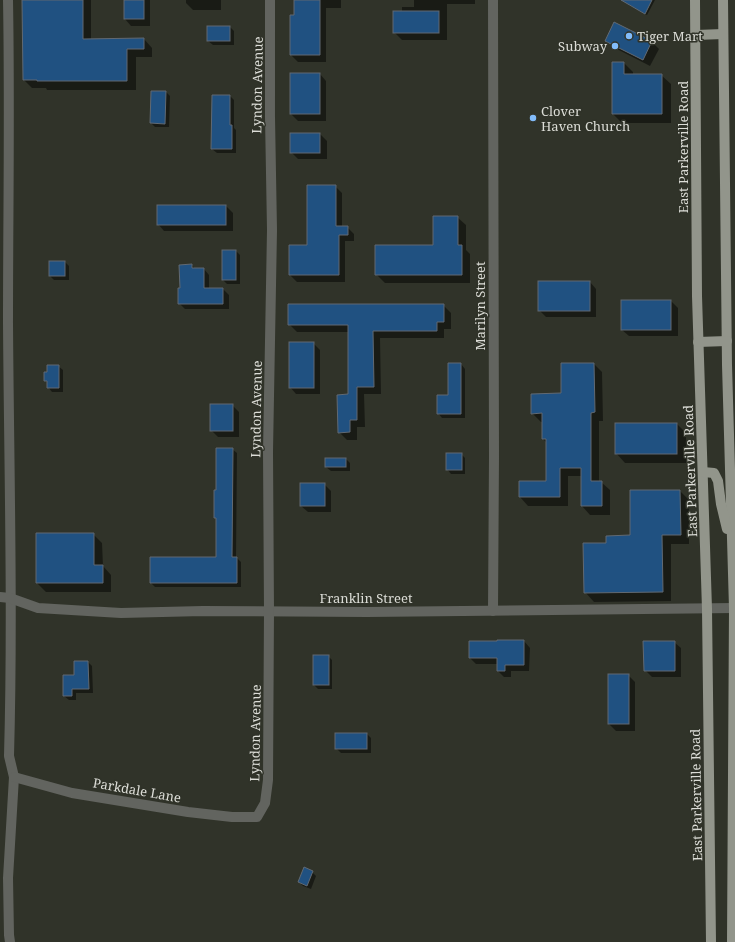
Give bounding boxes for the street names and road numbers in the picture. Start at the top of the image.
street label: Lyndon Avenue [247,36,267,134]
street label: East Parkerville Road [674,81,692,213]
street label: Marilyn Street [471,261,489,351]
street label: Lyndon Avenue [246,360,266,458]
street label: East Parkerville Road [679,405,701,537]
street label: Franklin Street [319,589,413,607]
street label: Lyndon Avenue [245,684,265,782]
street label: East Parkerville Road [686,729,706,861]
street label: Parkdale Lane [92,773,182,807]

